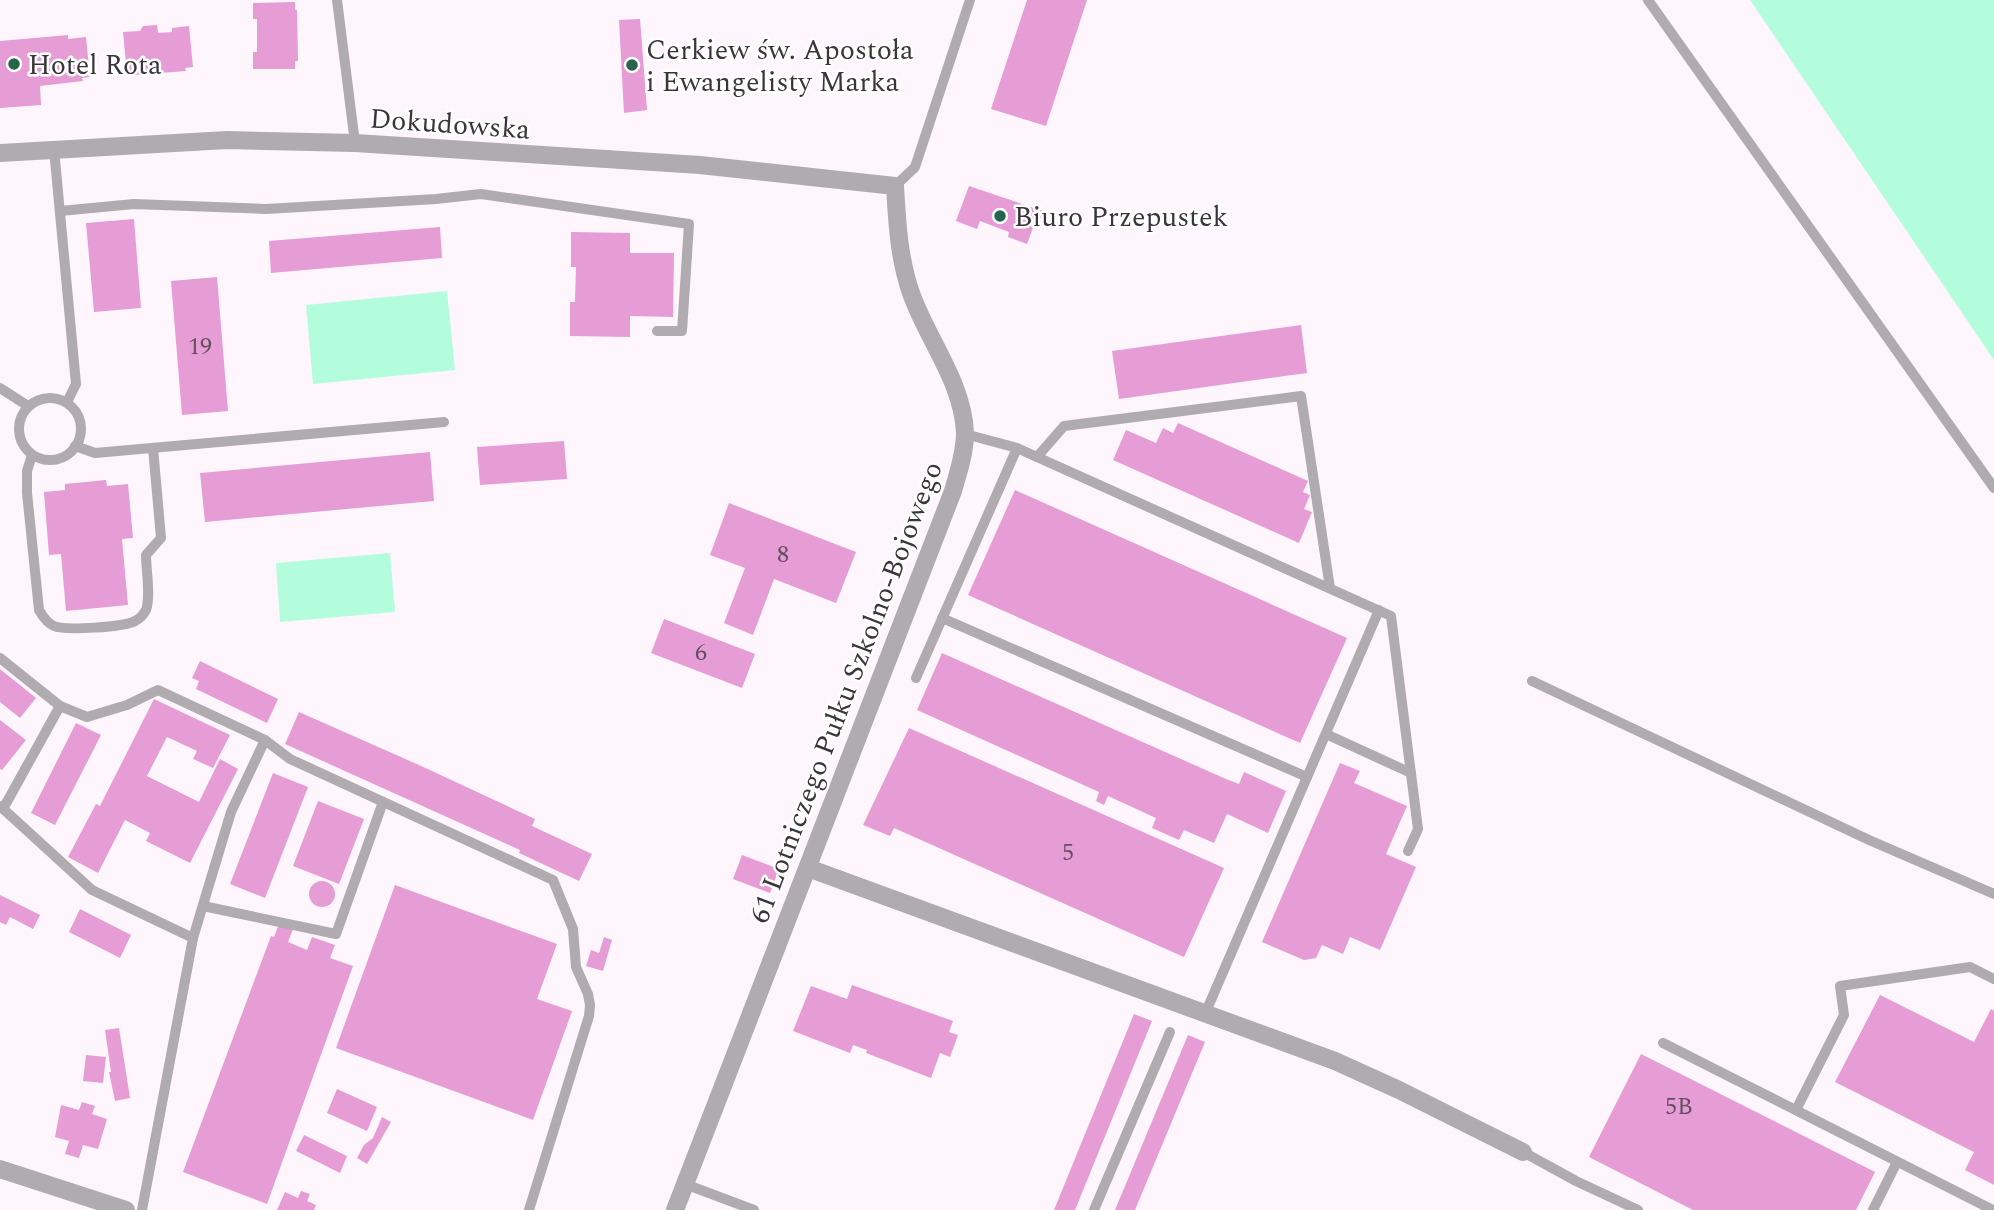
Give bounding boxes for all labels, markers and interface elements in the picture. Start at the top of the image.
place label: Cerkiew św. Apostoła i Ewangelisty Marka [646,29,914,104]
place label: Hotel Rota [28,44,162,87]
marker: Hotel Rota [6,56,22,72]
marker: Cerkiew św. Apostoła i Ewangelisty Marka [624,57,640,73]
street label: Dokudowska [368,97,532,152]
place label: Biuro Przepustek [1014,196,1228,239]
marker: Biuro Przepustek [992,208,1008,224]
house number: 19 [188,329,212,365]
street label: 61 Lotniczego Pułku Szkolno-Bojowego [738,455,955,930]
house number: 8 [777,537,789,573]
house number: 6 [695,635,707,671]
house number: 5 [1062,835,1074,871]
house number: 5B [1665,1089,1693,1125]

